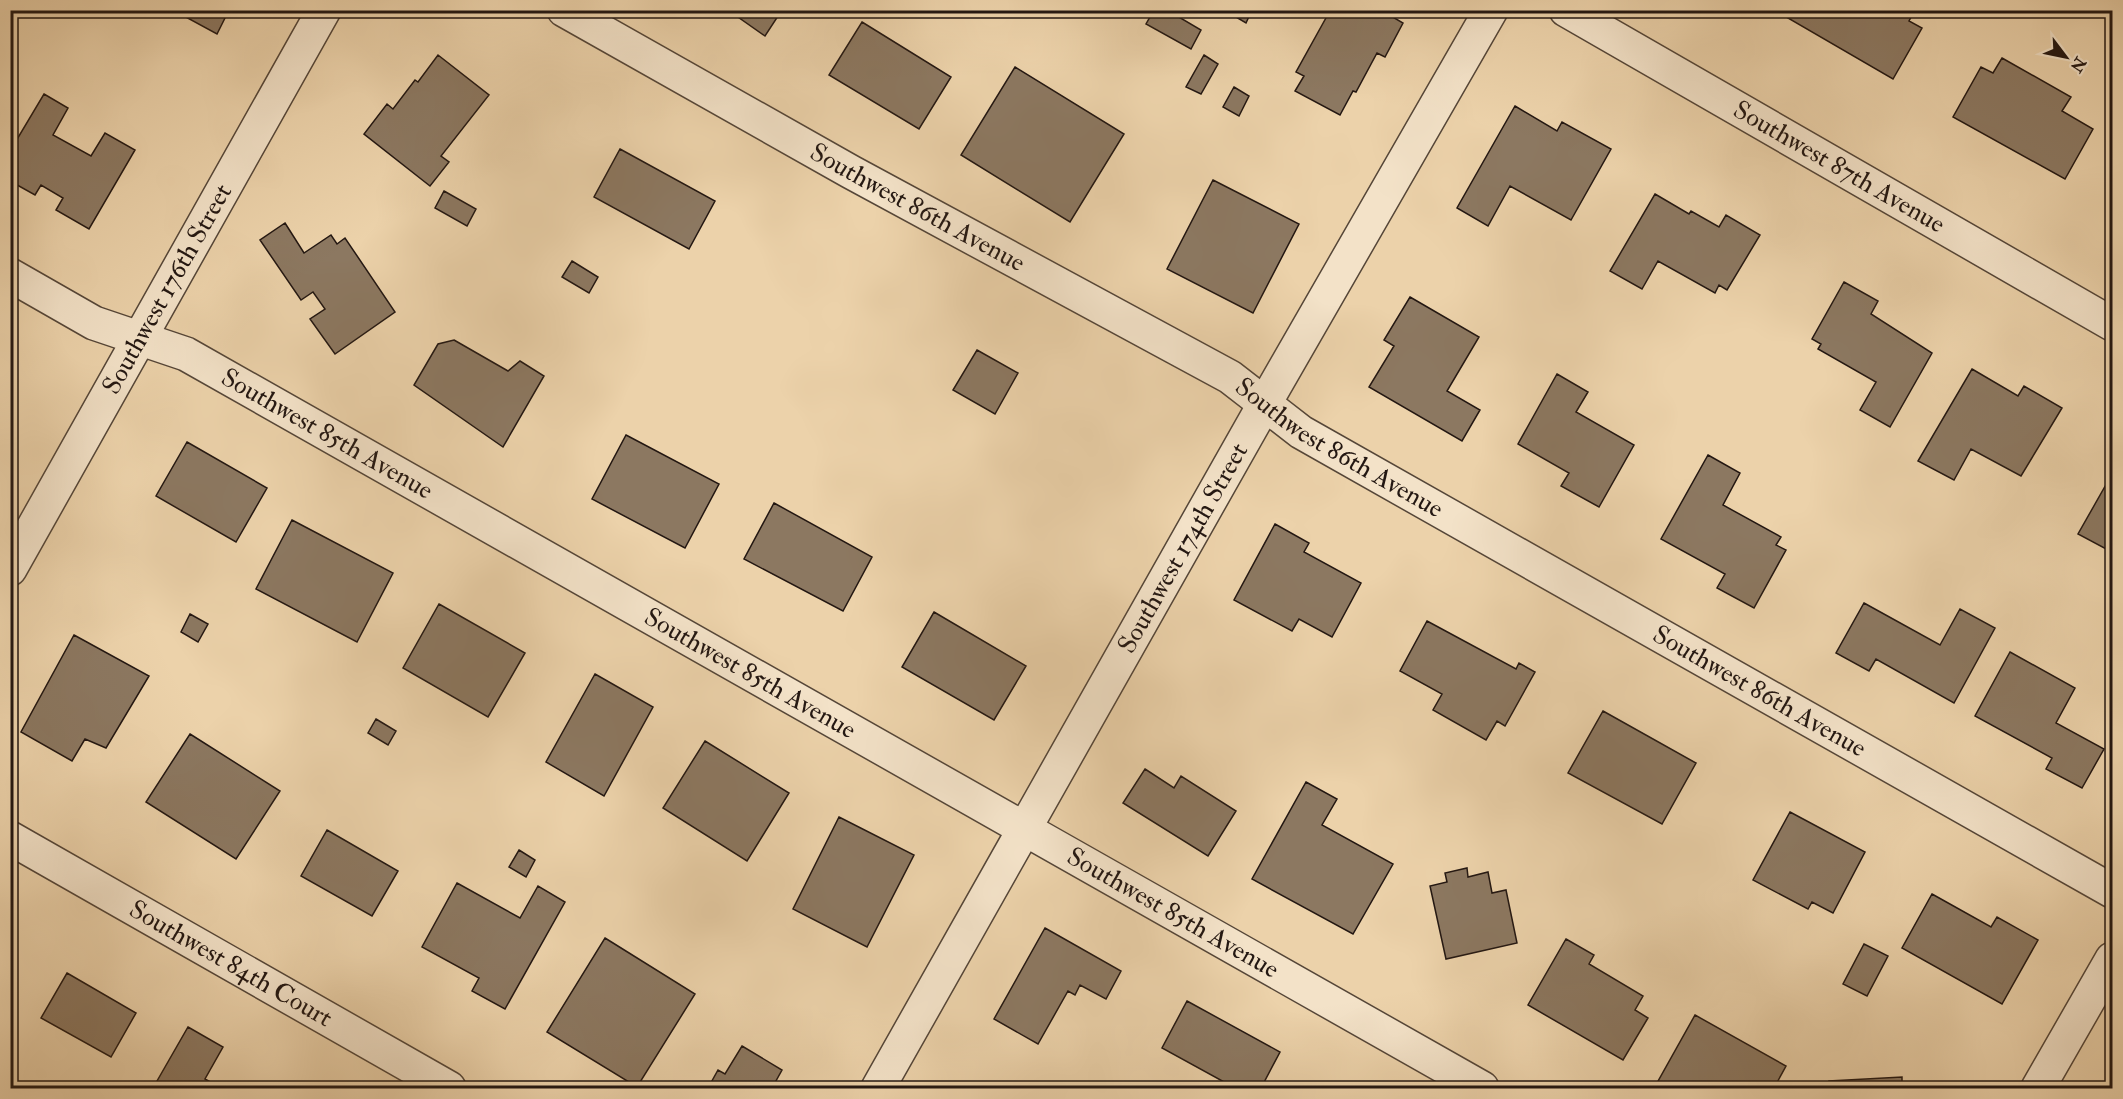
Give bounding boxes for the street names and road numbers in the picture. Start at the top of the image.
street label: Southwest 87th Avenue [1728,94,1951,240]
street label: Southwest 86th Avenue [804,136,1031,279]
street label: Southwest 176th Street [95,178,239,400]
street label: Southwest 85th Avenue [216,361,439,507]
street label: Southwest 86th Avenue [1229,371,1449,525]
street label: Southwest 174th Street [1111,437,1255,659]
street label: Southwest 85th Avenue [638,601,862,746]
street label: Southwest 86th Avenue [1647,618,1872,765]
street label: Southwest 85th Avenue [1061,840,1285,986]
street label: Southwest 84th Court [123,893,338,1034]

